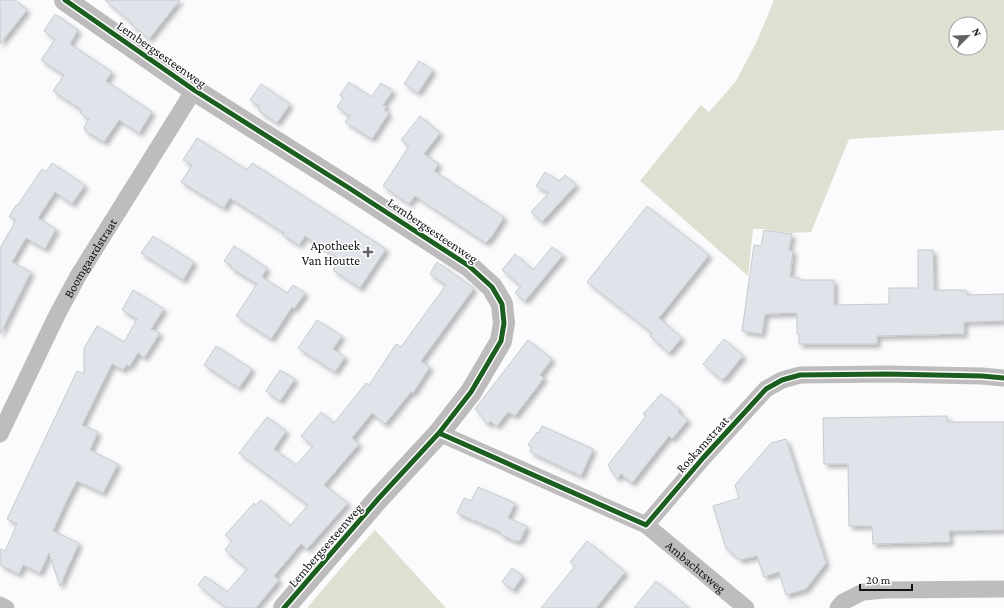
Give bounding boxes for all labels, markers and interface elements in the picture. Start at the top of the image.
north arrow [948,16,988,56]
street label: Lembergsesteenweg [114,18,210,91]
text: N [970,26,984,38]
street label: Lembergsesteenweg [385,195,481,267]
street label: Boomgaardstraat [61,215,121,300]
place label: Apotheek Van Houtte [302,238,361,268]
marker: Apotheek Van Houtte [363,247,373,257]
street label: Roskamstraat [673,412,732,476]
street label: Lembergsesteenweg [285,500,366,590]
street label: Ambachtsweg [663,538,729,597]
scale bar [860,566,912,592]
text: 20 m [866,573,891,587]

